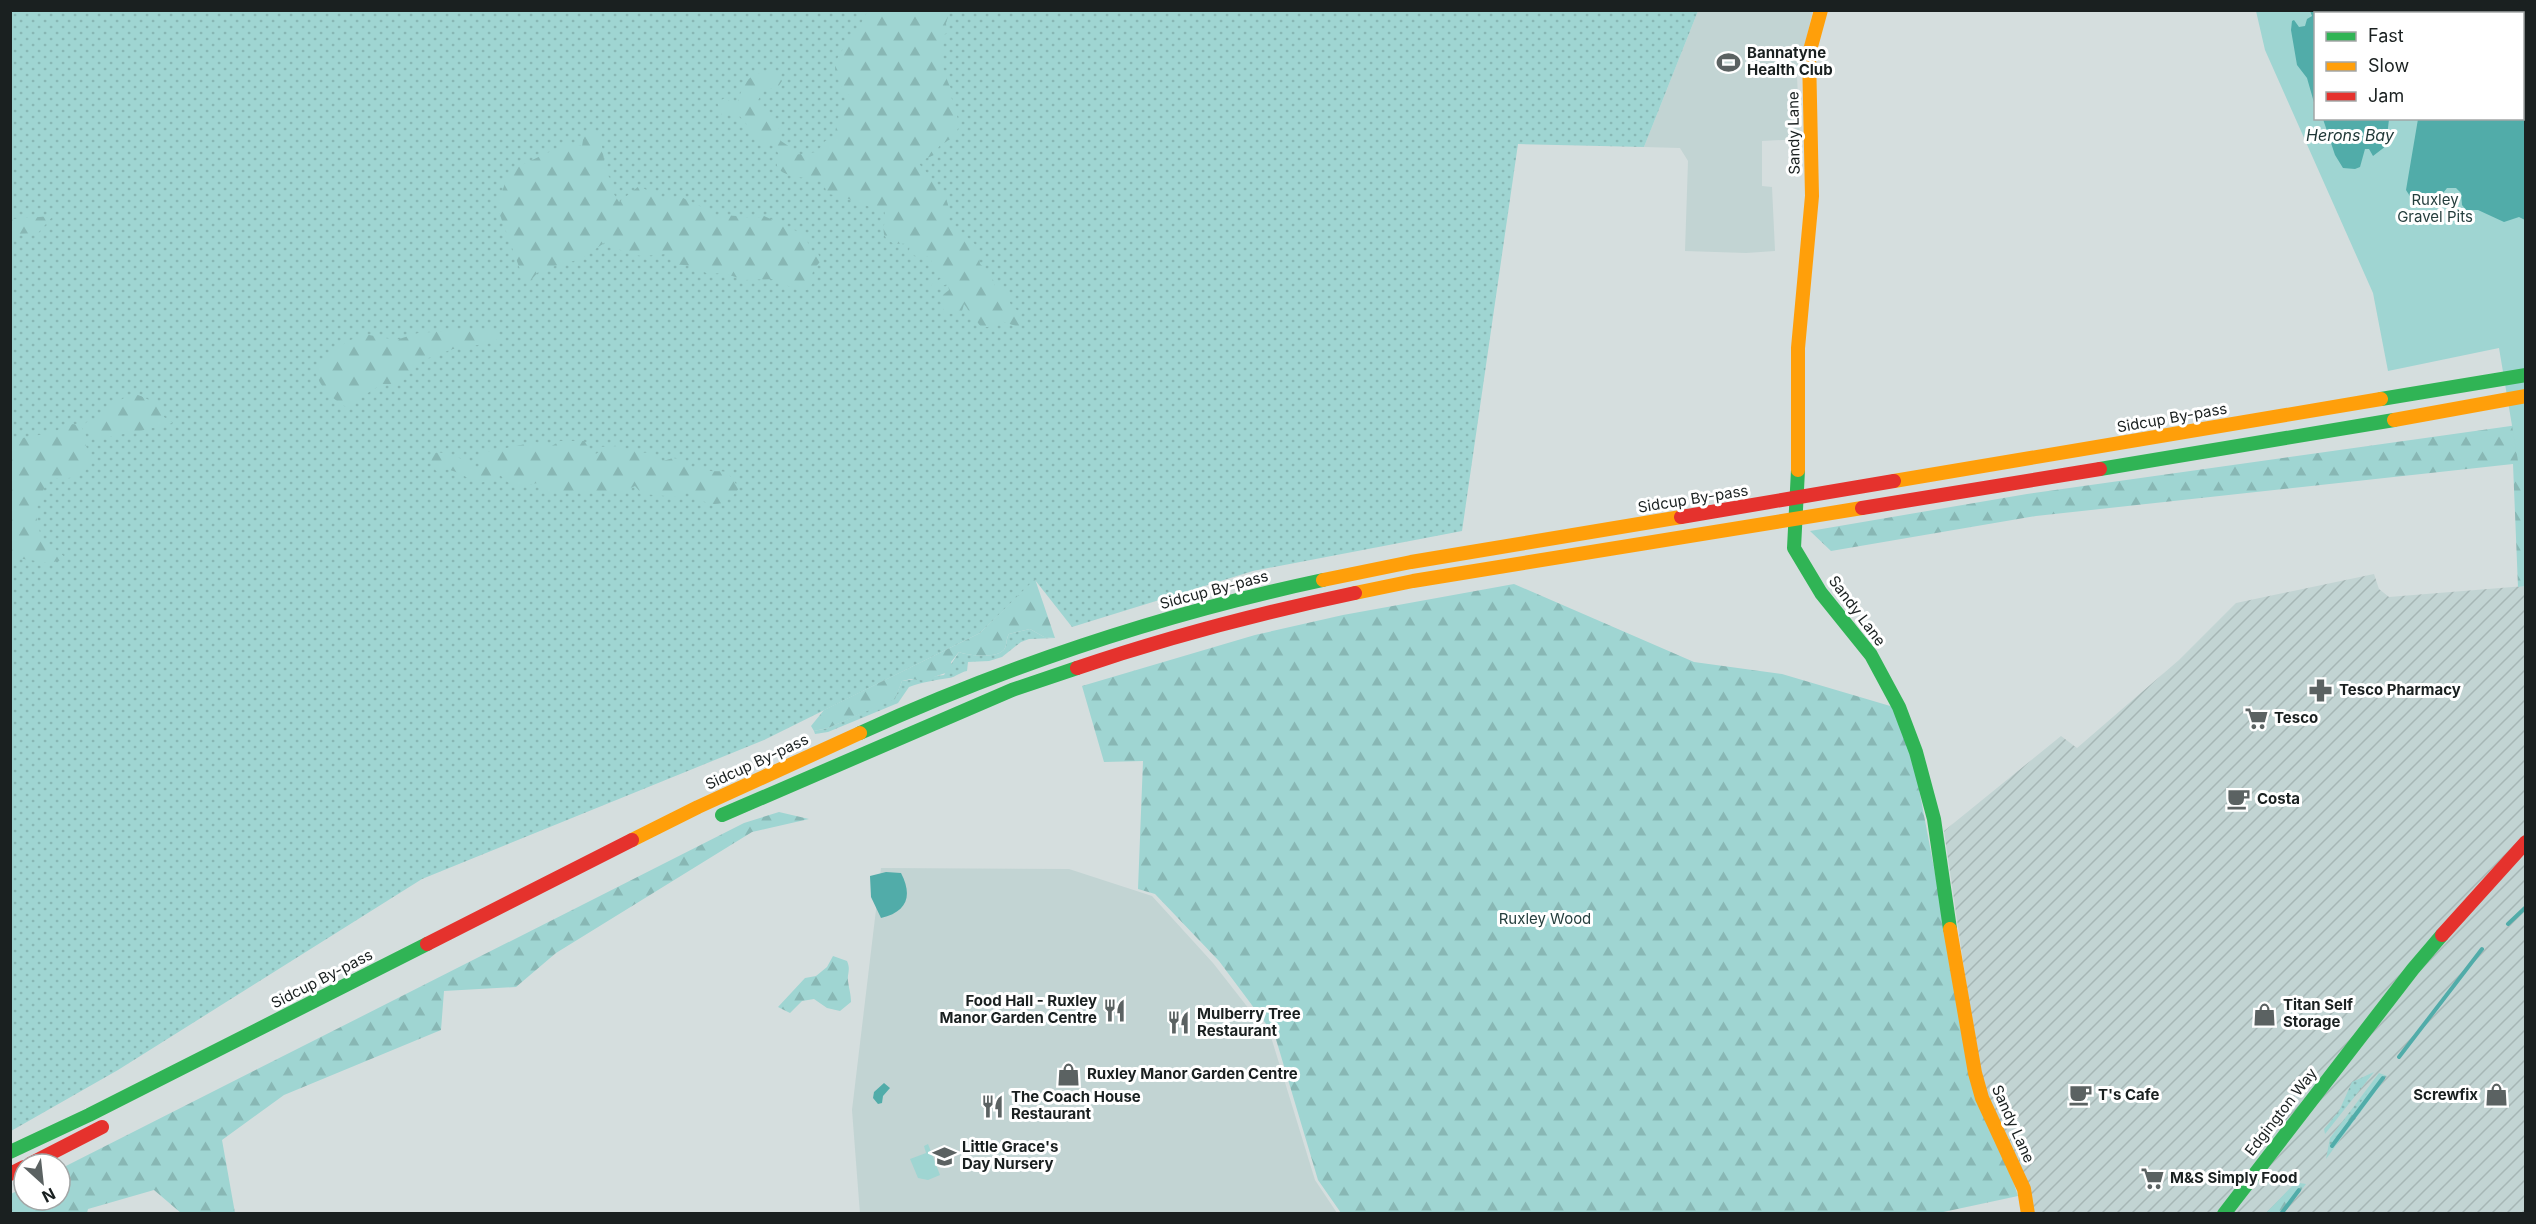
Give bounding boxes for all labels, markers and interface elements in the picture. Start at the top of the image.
legend [2314,12,2524,120]
text: Fast [2368,25,2404,46]
place label: Bannatyne Health Club [1747,43,1833,79]
sports icon: Bannatyne Health Club [1716,49,1742,75]
text: Slow [2368,55,2409,76]
text: Jam [2368,85,2404,106]
street label: Sandy Lane [1783,91,1804,175]
water label: Herons Bay [2306,125,2395,145]
park label: Ruxley Gravel Pits [2397,190,2473,226]
street label: Sidcup By-pass [2115,398,2229,437]
street label: Sidcup By-pass [1636,480,1750,517]
street label: Sidcup By-pass [1158,566,1270,613]
street label: Sandy Lane [1825,572,1890,650]
pharmacy icon: Tesco Pharmacy [2308,677,2334,703]
place label: Tesco Pharmacy [2339,680,2461,699]
supermarket icon: Tesco [2243,705,2269,731]
place label: Tesco [2274,708,2318,727]
street label: Sidcup By-pass [702,729,811,794]
cafe icon: Costa [2226,786,2252,812]
place label: Costa [2257,789,2300,808]
park label: Ruxley Wood [1499,909,1591,928]
street label: Sidcup By-pass [268,945,376,1012]
place label: Food Hall - Ruxley Manor Garden Centre [940,991,1097,1027]
place label: Titan Self Storage [2283,995,2353,1031]
restaurant icon: Food Hall - Ruxley Manor Garden Centre [1102,997,1128,1023]
shop icon: Titan Self Storage [2252,1001,2278,1027]
place label: Mulberry Tree Restaurant [1197,1004,1301,1040]
restaurant icon: Mulberry Tree Restaurant [1166,1010,1192,1036]
shop icon: Ruxley Manor Garden Centre [1056,1061,1082,1087]
street label: Edgington Way [2240,1063,2321,1160]
place label: Ruxley Manor Garden Centre [1087,1064,1298,1083]
street label: Sandy Lane [1988,1082,2039,1166]
cafe icon: T's Cafe [2067,1082,2093,1108]
shop icon: Screwfix [2483,1082,2509,1108]
place label: T's Cafe [2098,1085,2159,1104]
place label: Screwfix [2413,1085,2478,1104]
place label: The Coach House Restaurant [1011,1087,1141,1123]
restaurant icon: The Coach House Restaurant [980,1093,1006,1119]
place label: Little Grace's Day Nursery [962,1137,1058,1173]
school or university icon: Little Grace's Day Nursery [931,1143,957,1169]
north arrow [12,1152,72,1212]
supermarket icon: M&S Simply Food [2139,1165,2165,1191]
place label: M&S Simply Food [2170,1168,2298,1187]
text: N [39,1184,59,1207]

